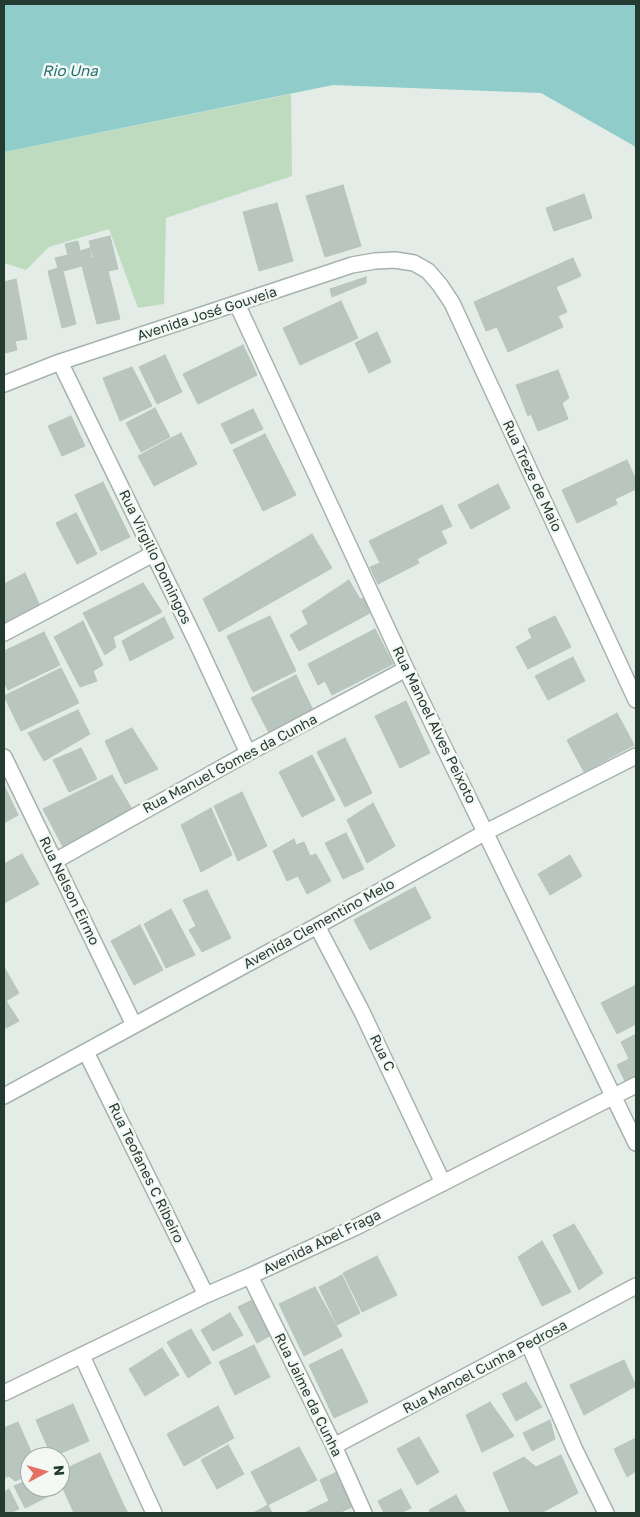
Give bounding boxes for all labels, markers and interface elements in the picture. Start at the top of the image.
water label: Rio Una [42,62,98,80]
street label: Avenida José Gouveia [135,283,279,345]
street label: Rua Treze de Maio [499,418,565,534]
street label: Rua Virgilio Domingos [115,487,195,627]
street label: Rua Manoel Alves Peixoto [389,644,479,806]
street label: Rua Manuel Gomes da Cunha [140,711,320,817]
street label: Rua Nelson Eirmo [35,834,103,948]
street label: Avenida Clementino Melo [240,875,398,973]
street label: Rua C [366,1032,398,1074]
street label: Rua Teofanes C Ribeiro [105,1100,187,1246]
street label: Avenida Abel Fraga [260,1206,384,1278]
street label: Rua Manoel Cunha Pedrosa [400,1316,570,1418]
street label: Rua Jaime da Cunha [271,1330,345,1460]
north arrow [20,1447,70,1497]
text: N [50,1464,68,1477]

